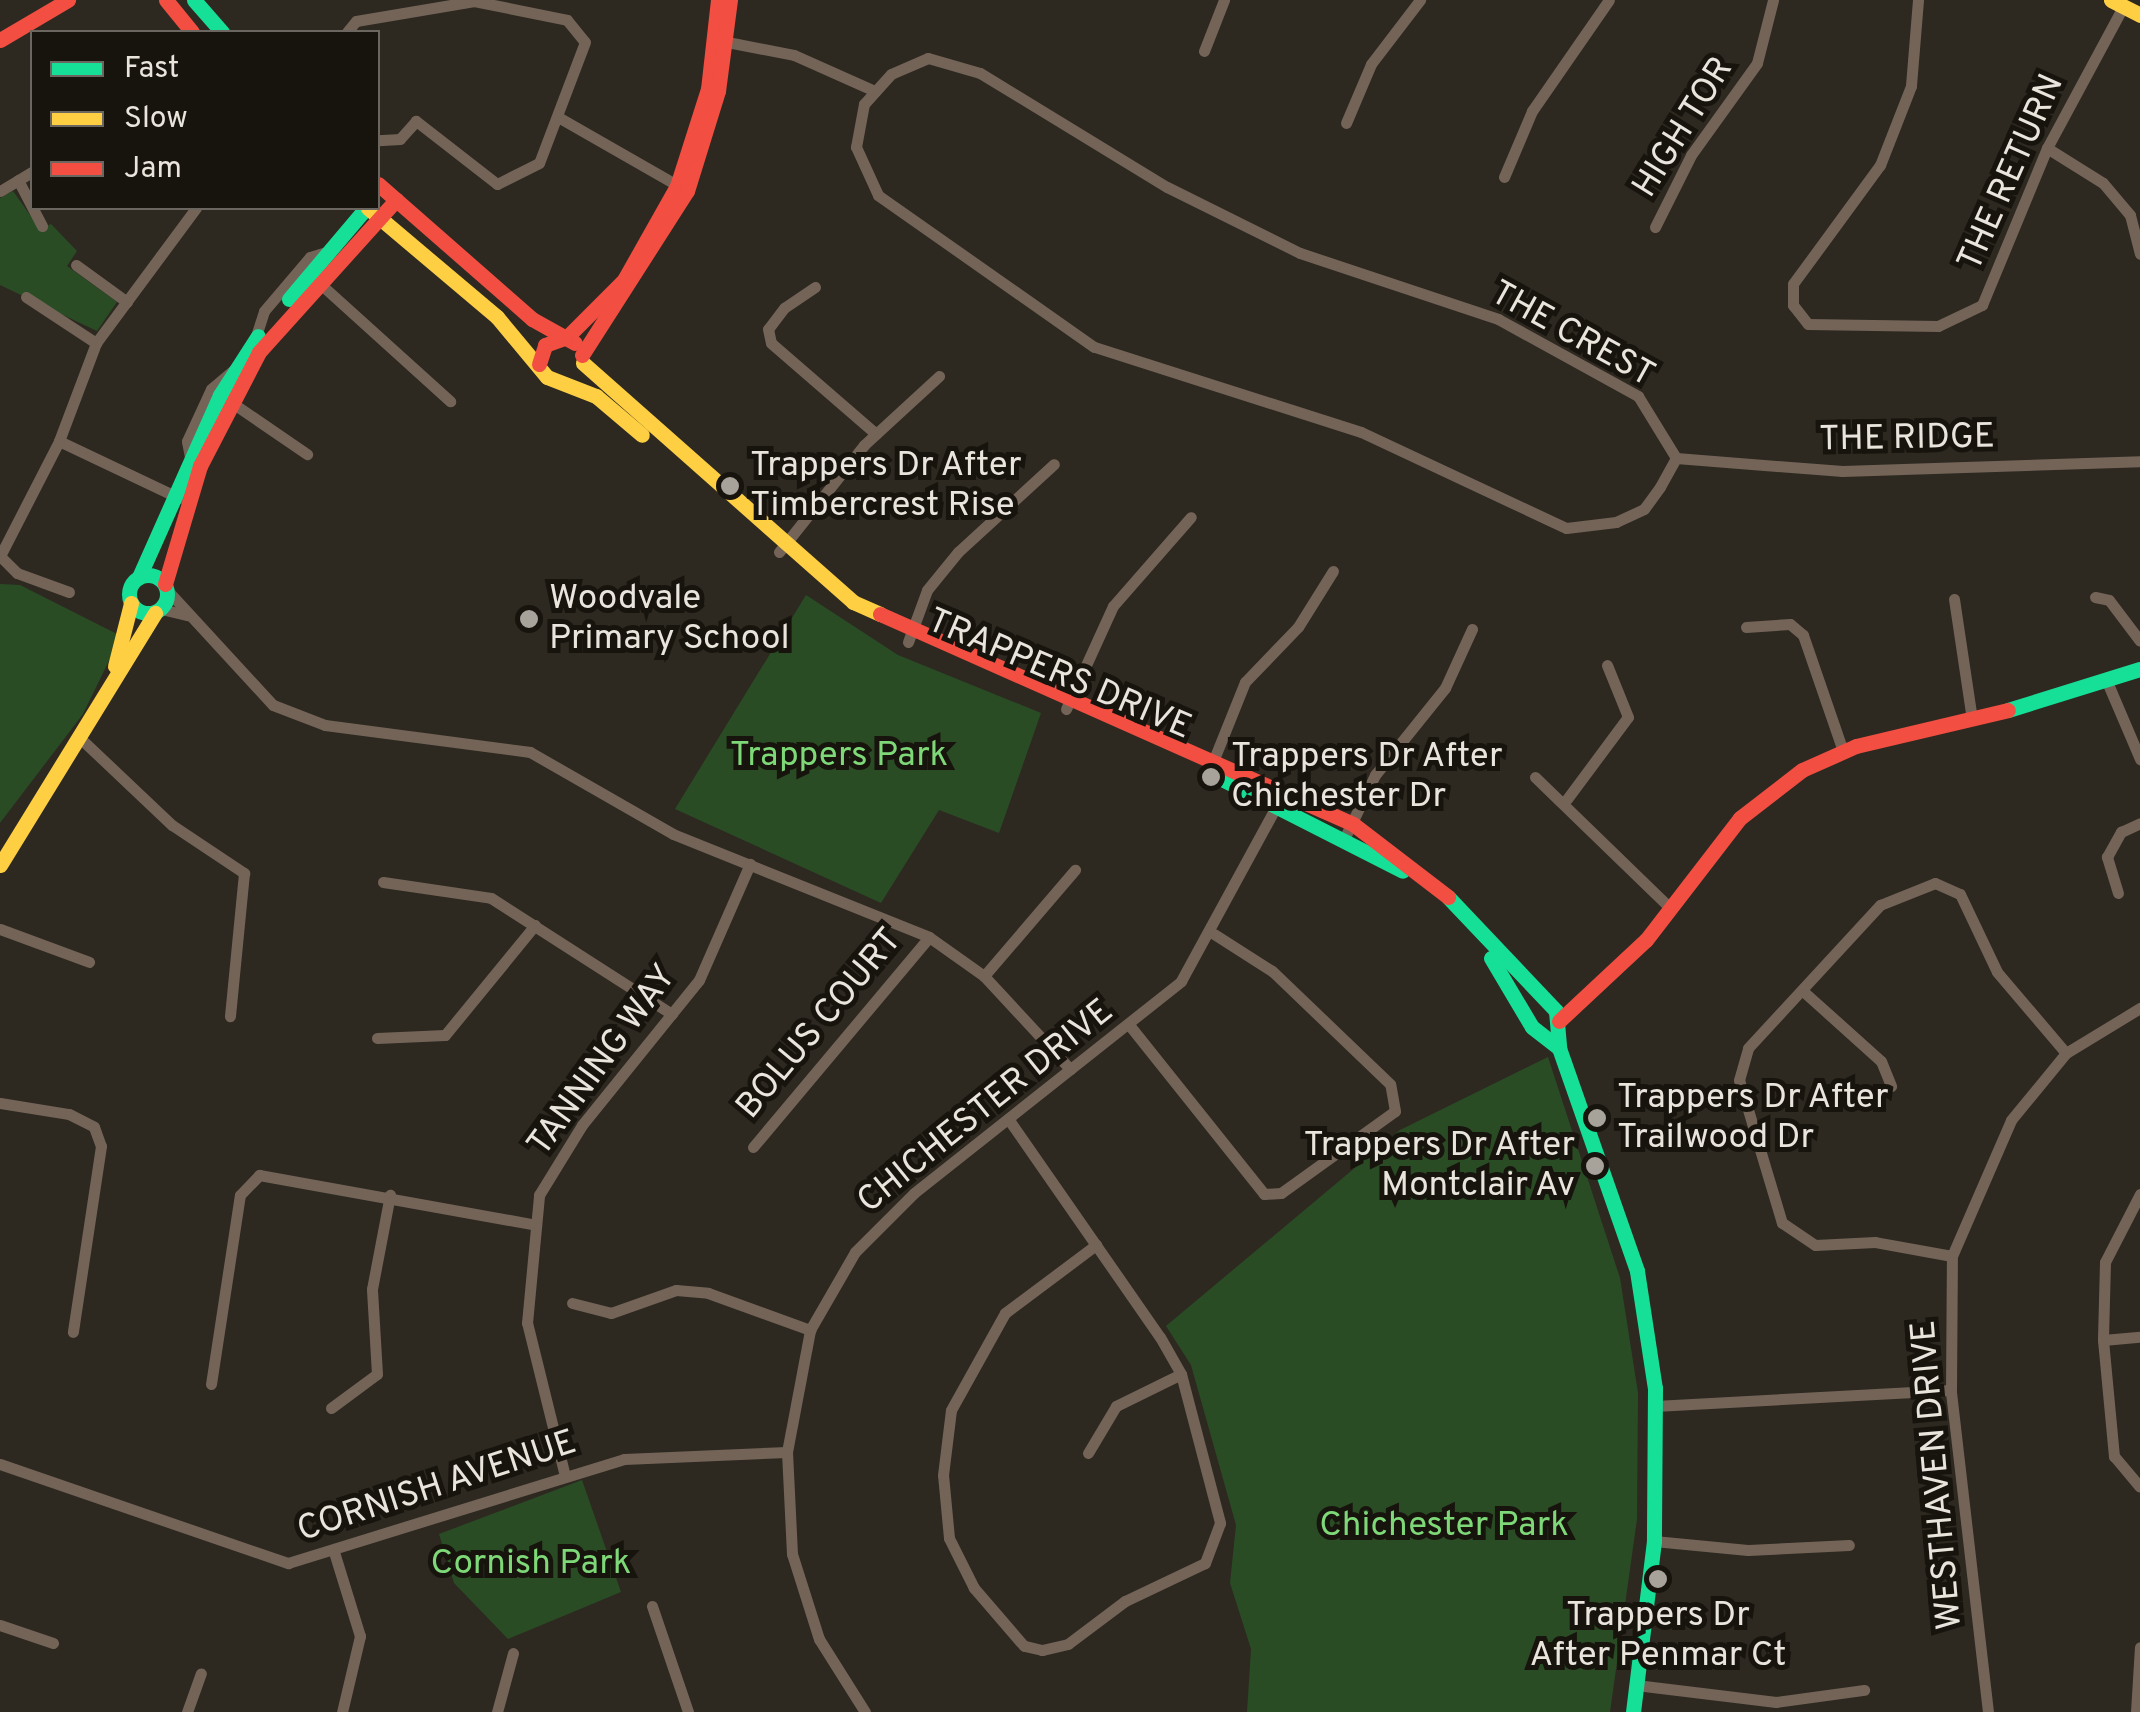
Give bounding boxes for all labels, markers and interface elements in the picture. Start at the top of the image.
legend [30,30,380,210]
street label: HIGH TOR [1624,50,1744,206]
text: Fast [124,51,179,88]
street label: THE RETURN [1950,68,2074,278]
text: Slow [124,101,188,138]
text: Jam [124,151,182,188]
street label: THE CREST [1483,273,1661,397]
street label: THE RIDGE [1819,416,1995,462]
place label: Trappers Dr After Timbercrest Rise [750,445,1023,527]
marker: Trappers Dr After Timbercrest Rise [719,475,741,497]
place label: Woodvale Primary School [549,578,790,660]
street label: TRAPPERS DRIVE [921,601,1197,749]
marker: Woodvale Primary School [518,608,540,630]
park label: Trappers Park [730,735,948,777]
place label: Trappers Dr After Chichester Dr [1231,736,1504,818]
marker: Trappers Dr After Chichester Dr [1200,766,1222,788]
street label: BOLUS COURT [728,920,912,1128]
street label: TANNING WAY [519,957,687,1165]
street label: CHICHESTER DRIVE [850,991,1122,1223]
place label: Trappers Dr After Trailwood Dr [1617,1077,1890,1159]
marker: Trappers Dr After Trailwood Dr [1586,1107,1608,1129]
place label: Trappers Dr After Montclair Av [1302,1125,1575,1207]
marker: Trappers Dr After Montclair Av [1584,1155,1606,1177]
street label: WESTHAVEN DRIVE [1904,1319,1972,1631]
street label: CORNISH AVENUE [292,1422,582,1552]
park label: Chichester Park [1319,1505,1569,1547]
park label: Cornish Park [431,1543,631,1585]
marker: Trappers Dr After Penmar Ct [1647,1568,1669,1590]
place label: Trappers Dr After Penmar Ct [1529,1595,1787,1677]

